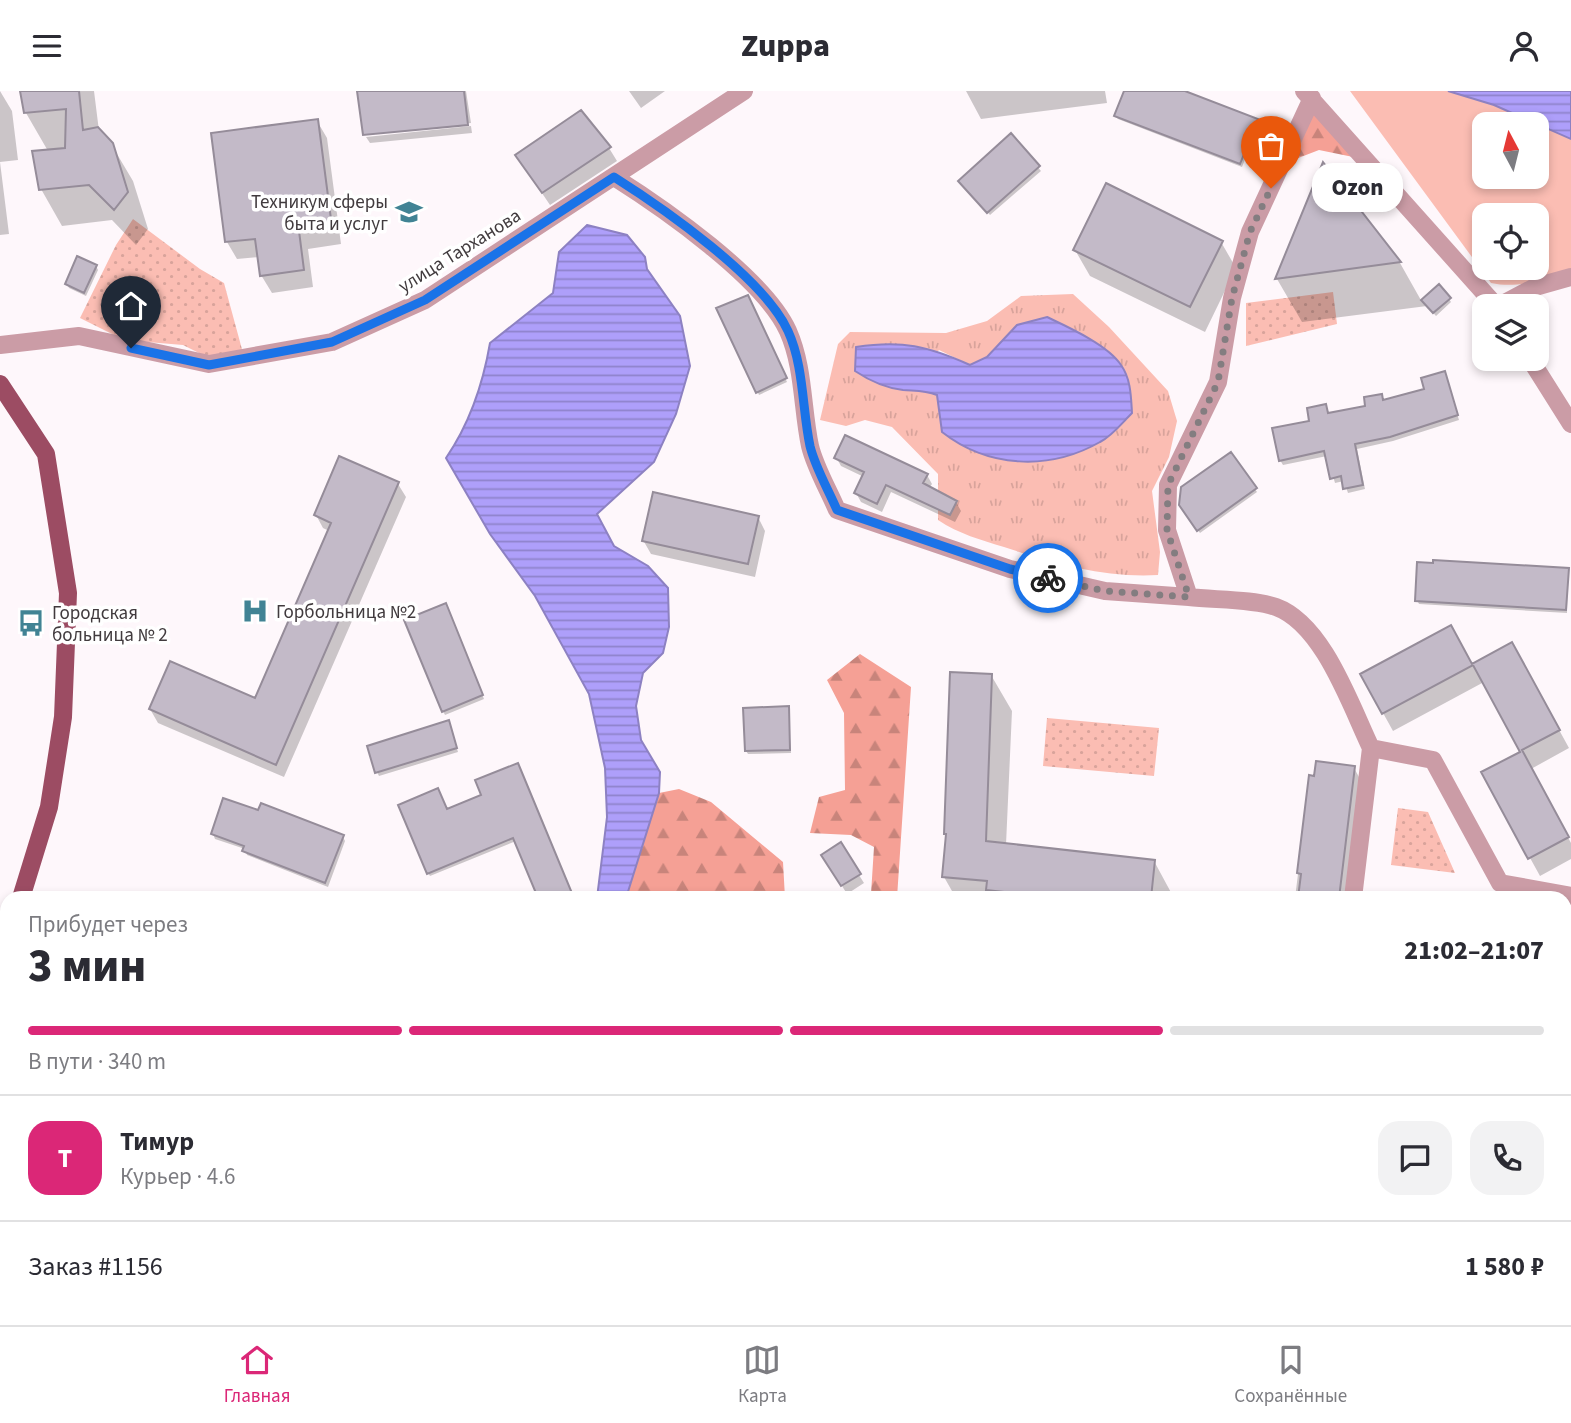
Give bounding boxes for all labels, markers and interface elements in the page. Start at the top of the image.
text: Zuppa [741,23,830,69]
icon: menu [28,27,66,65]
icon: person [1505,27,1543,65]
north arrow [1472,112,1549,189]
map controls [1472,112,1549,371]
pin [1241,116,1301,188]
icon: bag [1252,127,1290,165]
callout: Ozon [1313,163,1404,213]
text: Ozon [1331,171,1384,204]
place label: Техникум сферы быта и услуг [251,189,388,238]
school or university icon: Техникум сферы быта и услуг [394,197,424,227]
street label: улица Тарханова [393,203,526,300]
button: locate [1472,203,1549,280]
pin [101,276,161,348]
icon: home [112,287,150,325]
button: layers [1472,294,1549,371]
courier [1013,543,1083,613]
icon: bike [1029,559,1067,597]
hospital icon: Горбольница №2 [240,596,270,626]
place label: Горбольница №2 [276,599,416,626]
place label: Городская больница № 2 [52,600,168,649]
bus stop icon: Городская больница № 2 [16,608,46,638]
text: Прибудет через [28,908,188,941]
text: 21:02–21:07 [1404,932,1544,969]
text: 3 мин [28,934,146,999]
text: В пути · 340 m [28,1045,166,1078]
button: chat [1378,1121,1452,1195]
button: phone [1470,1121,1544,1195]
text: Тимур [120,1123,194,1160]
text: Т [58,1140,72,1177]
text: Курьер · 4.6 [120,1160,235,1193]
text: Заказ #1156 [28,1248,163,1285]
text: 1 580 ₽ [1465,1248,1544,1285]
tab: Главная [224,1341,290,1410]
tab: Карта [738,1341,787,1410]
tab: Сохранённые [1234,1341,1347,1410]

